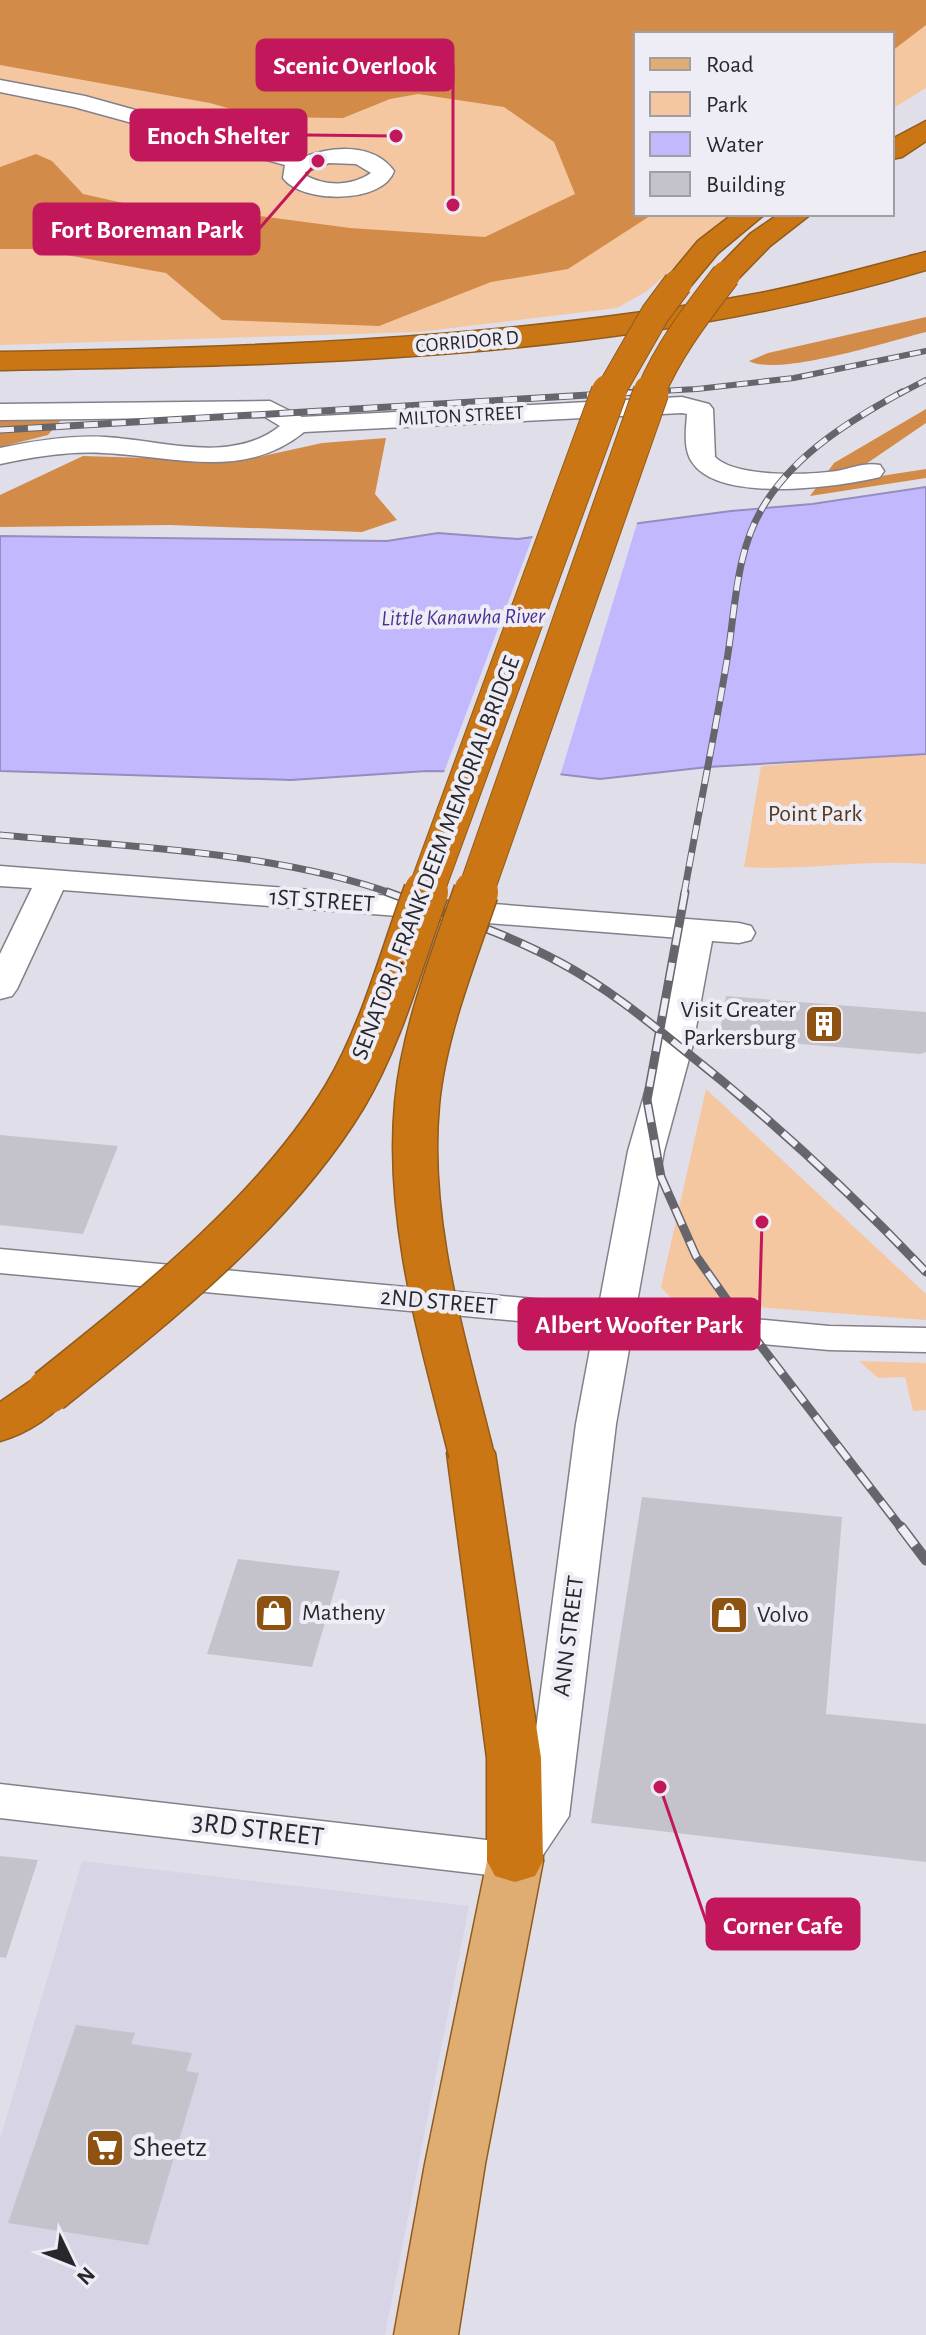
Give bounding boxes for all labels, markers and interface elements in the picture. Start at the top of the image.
legend [634,32,894,216]
callout: Scenic Overlook [257,40,453,90]
text: Scenic Overlook [273,53,437,79]
text: Road [706,53,754,77]
text: Park [706,93,747,117]
callout: Enoch Shelter [131,110,306,160]
text: Enoch Shelter [147,123,289,149]
text: Water [706,133,764,157]
text: Building [706,173,785,197]
callout: Fort Boreman Park [34,204,259,254]
text: Fort Boreman Park [50,217,244,243]
street label: CORRIDOR D [415,328,520,356]
street label: MILTON STREET [397,403,525,429]
water label: Little Kanawha River [381,605,546,629]
street label: SENATOR J. FRANK DEEM MEMORIAL BRIDGE [348,652,524,1063]
park label: Point Park [768,802,862,826]
street label: 1ST STREET [268,885,376,917]
place label: Visit Greater Parkersburg [680,998,796,1050]
building icon: Visit Greater Parkersburg [803,1003,845,1045]
street label: 2ND STREET [379,1285,499,1319]
callout: Albert Woofter Park [519,1299,759,1349]
text: Albert Woofter Park [535,1312,743,1338]
street label: ANN STREET [550,1574,588,1698]
shop icon: Matheny [253,1592,295,1634]
shop icon: Volvo [708,1594,750,1636]
place label: Matheny [302,1601,385,1625]
place label: Volvo [757,1603,809,1627]
street label: 3RD STREET [191,1808,326,1852]
callout: Corner Cafe [707,1899,859,1949]
text: Corner Cafe [723,1913,843,1939]
supermarket icon: Sheetz [84,2127,126,2169]
place label: Sheetz [133,2134,207,2162]
north arrow [32,2223,112,2303]
text: N [73,2263,99,2289]

